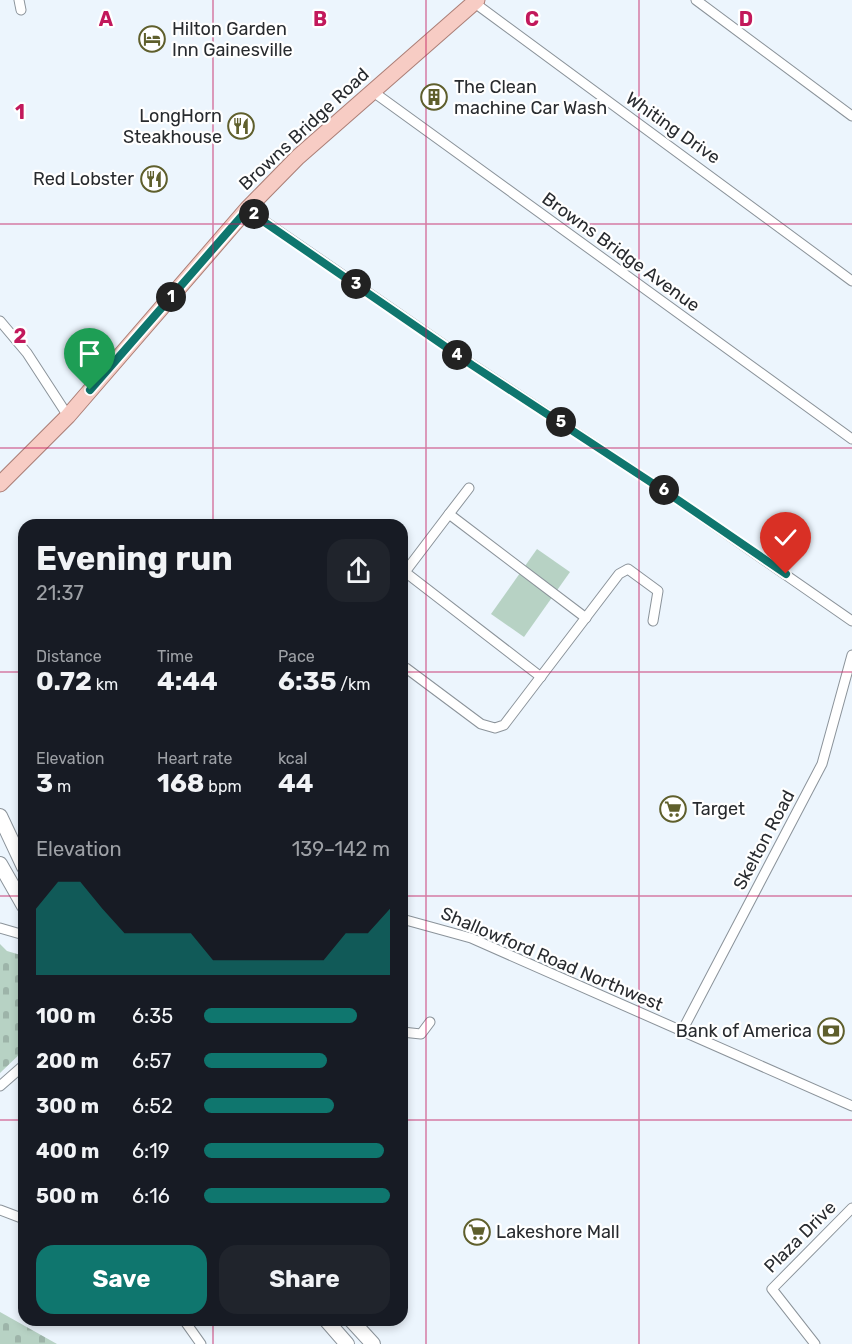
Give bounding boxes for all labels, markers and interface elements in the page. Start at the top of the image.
text: A [99,7,114,31]
text: B [313,7,327,31]
text: C [525,7,539,31]
text: D [739,7,753,31]
place label: Hilton Garden Inn Gainesville [172,18,293,61]
hotel icon: Hilton Garden Inn Gainesville [137,24,167,54]
street label: Browns Bridge Road [235,63,373,195]
place label: The Clean machine Car Wash [454,76,607,119]
building icon: The Clean machine Car Wash [419,82,449,112]
street label: Whiting Drive [621,87,725,169]
text: 1 [15,100,25,124]
place label: LongHorn Steakhouse [123,105,222,148]
restaurant icon: LongHorn Steakhouse [226,111,256,141]
restaurant icon: Red Lobster [139,164,169,194]
place label: Red Lobster [33,168,134,190]
street label: Browns Bridge Avenue [538,187,704,317]
pin: 2 [239,199,269,229]
text: 2 [249,204,259,223]
pin: 3 [341,269,371,299]
text: 3 [351,274,361,293]
pin: 1 [156,282,186,312]
text: 1 [167,287,175,306]
text: 2 [14,324,27,348]
pin [64,328,115,390]
icon: arrive [73,337,106,370]
pin: 4 [442,340,472,370]
text: 4 [452,345,462,364]
pin: 5 [546,407,576,437]
text: 5 [556,412,566,431]
pin: 6 [649,475,679,505]
text: 6 [659,480,669,499]
pin [760,512,811,574]
icon: check [769,521,802,554]
text: Evening run [36,539,233,578]
button: share [327,539,390,602]
text: 21:37 [36,581,84,605]
text: Distance [36,647,102,666]
text: Time [157,647,193,666]
text: Pace [278,647,315,666]
text: 0.72 [36,666,92,697]
text: 4:44 [157,666,218,697]
text: 6:35 [278,666,336,697]
text: km [92,675,118,694]
text: /km [336,675,371,694]
text: Elevation [36,749,105,768]
text: Heart rate [157,749,232,768]
text: kcal [278,749,307,768]
text: 3 [36,768,53,799]
text: 168 [157,768,204,799]
text: 44 [278,768,314,799]
text: m [53,777,71,796]
text: bpm [204,777,242,796]
street label: Skelton Road [729,786,799,894]
supermarket icon: Target [658,794,688,824]
place label: Target [692,798,745,820]
text: Elevation [36,837,122,861]
text: 139–142 m [292,837,390,861]
street label: Shallowford Road Northwest [438,902,666,1016]
text: 100 m [36,1004,96,1028]
text: 6:35 [132,1004,173,1028]
bank icon: Bank of America [816,1016,846,1046]
place label: Bank of America [676,1020,812,1042]
text: 200 m [36,1049,99,1073]
text: 6:57 [132,1049,171,1073]
text: 300 m [36,1094,99,1118]
text: 6:52 [132,1094,173,1118]
text: 400 m [36,1139,99,1163]
text: 6:19 [132,1139,170,1163]
text: 500 m [36,1184,99,1208]
text: 6:16 [132,1184,170,1208]
street label: Plaza Drive [759,1196,841,1278]
supermarket icon: Lakeshore Mall [462,1217,492,1247]
place label: Lakeshore Mall [496,1221,620,1243]
button: Save [36,1245,207,1314]
button: Share [219,1245,390,1314]

